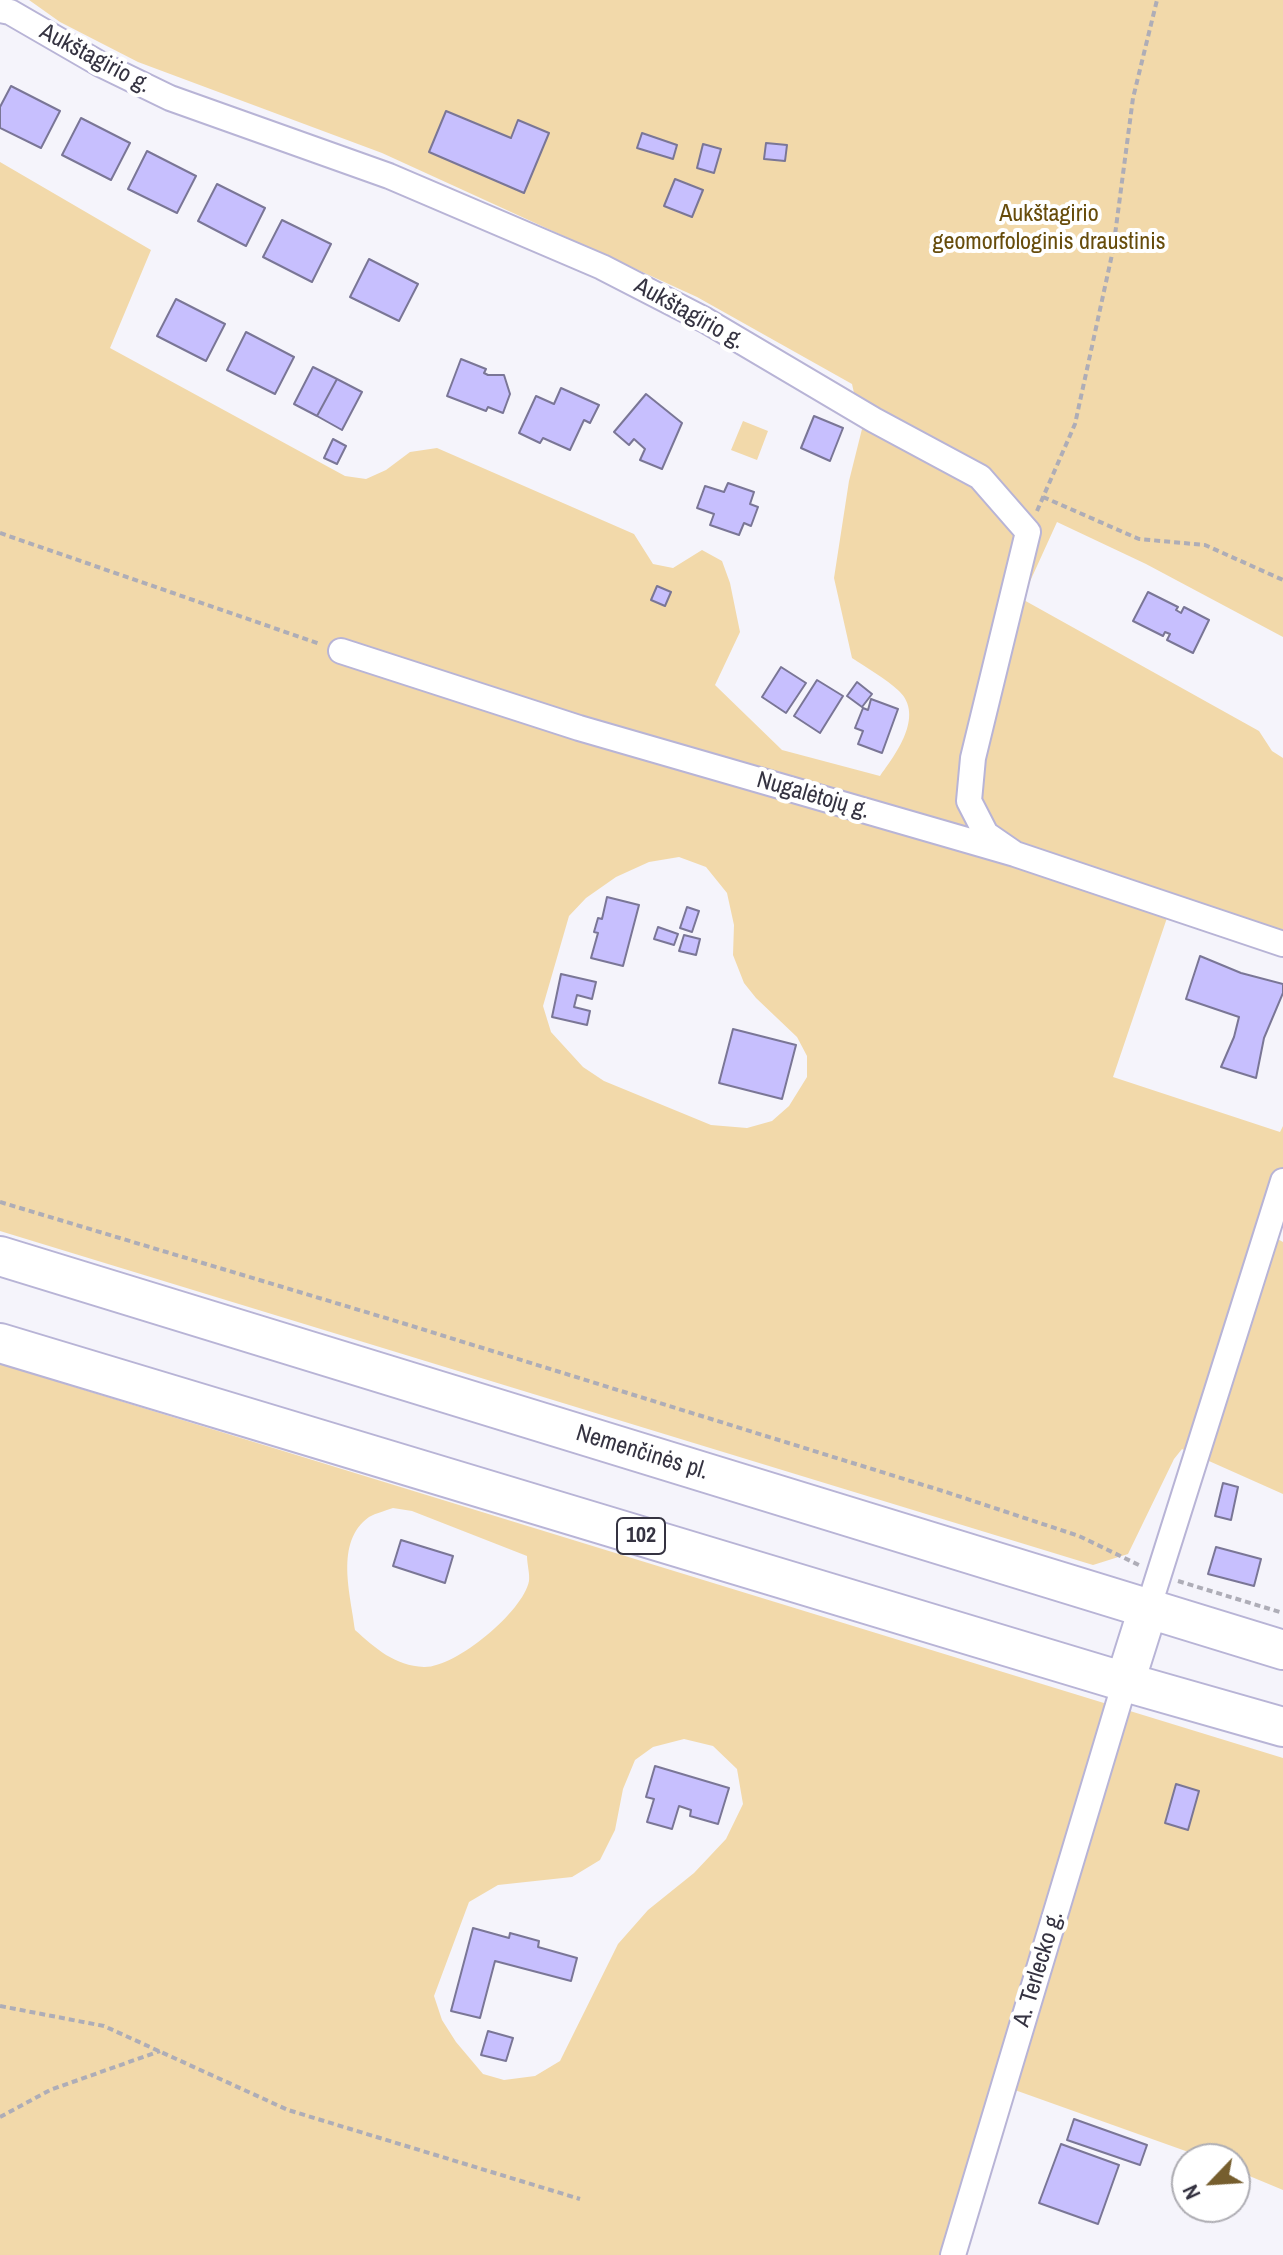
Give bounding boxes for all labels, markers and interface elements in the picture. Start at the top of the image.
street label: Aukštagirio g. [35,18,155,100]
park label: Aukštagirio geomorfologinis draustinis [932,201,1166,257]
street label: Aukštagirio g. [629,272,749,356]
street label: Nugalėtojų g. [753,766,873,826]
street label: Nemenčinės pl. [572,1419,712,1487]
road number: 102 [617,1518,665,1554]
street label: A. Terlecko g. [1008,1908,1070,2030]
north arrow [1171,2143,1251,2223]
text: N [1175,2180,1207,2205]

